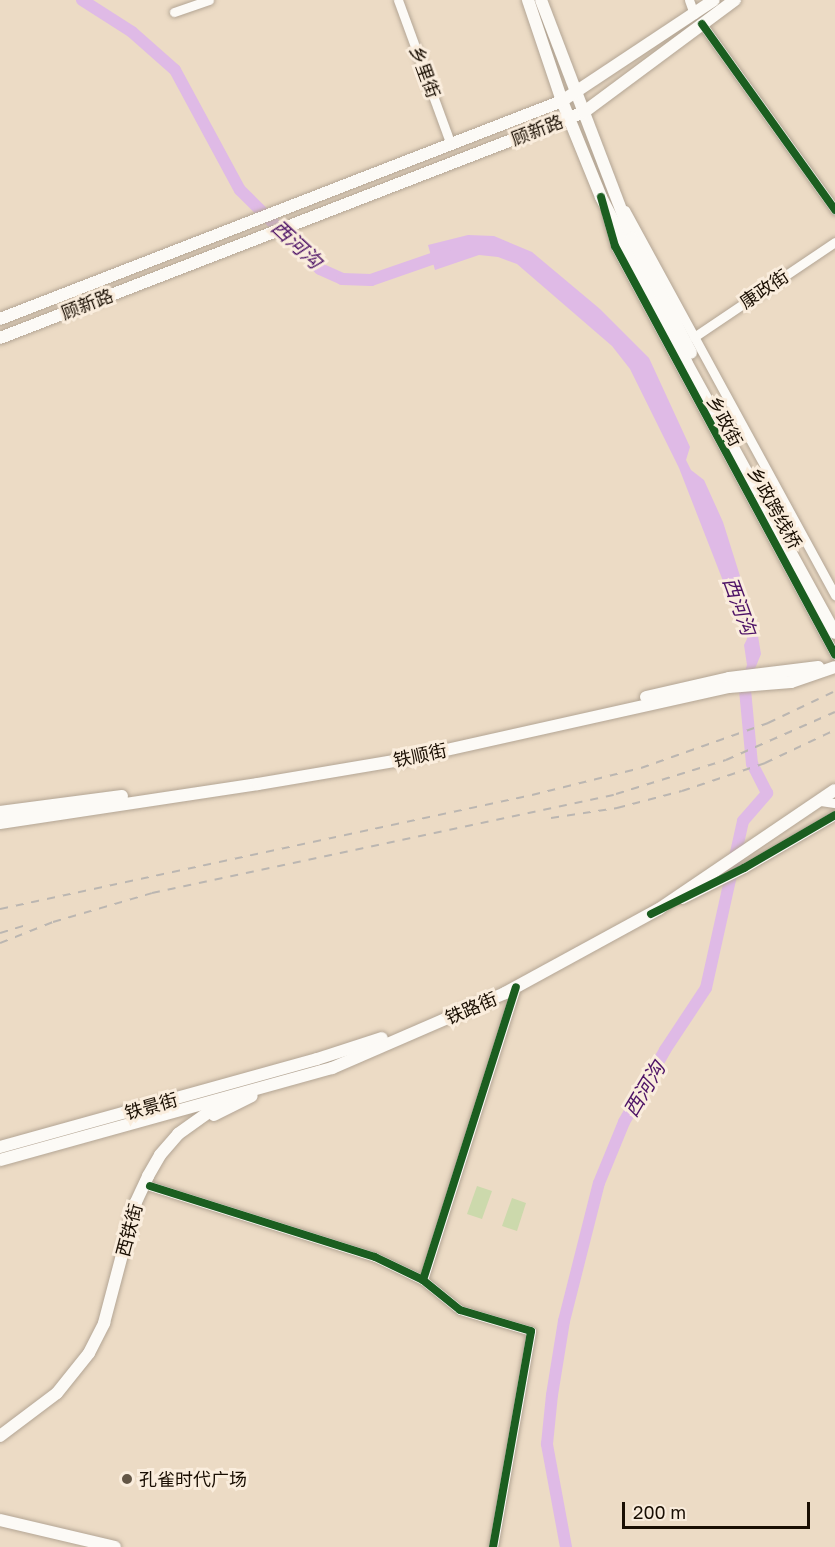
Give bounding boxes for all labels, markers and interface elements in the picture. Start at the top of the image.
street label: 乡里街 [406,43,444,101]
street label: 顾新路 [508,110,566,150]
water label: 西河沟 [267,215,327,273]
street label: 康政街 [736,265,792,313]
street label: 顾新路 [58,284,116,324]
street label: 乡政街 [703,392,747,450]
street label: 乡政跨线桥 [744,463,806,553]
water label: 西河沟 [718,574,762,638]
street label: 铁顺街 [391,739,449,771]
street label: 铁路街 [442,988,500,1028]
water label: 西河沟 [618,1057,670,1121]
street label: 铁景街 [122,1088,180,1124]
street label: 西铁街 [112,1201,146,1259]
place label: 孔雀时代广场 [139,1468,247,1490]
marker: 孔雀时代广场 [120,1472,134,1486]
scale bar [625,1490,812,1528]
text: 200 m [633,1501,686,1523]

